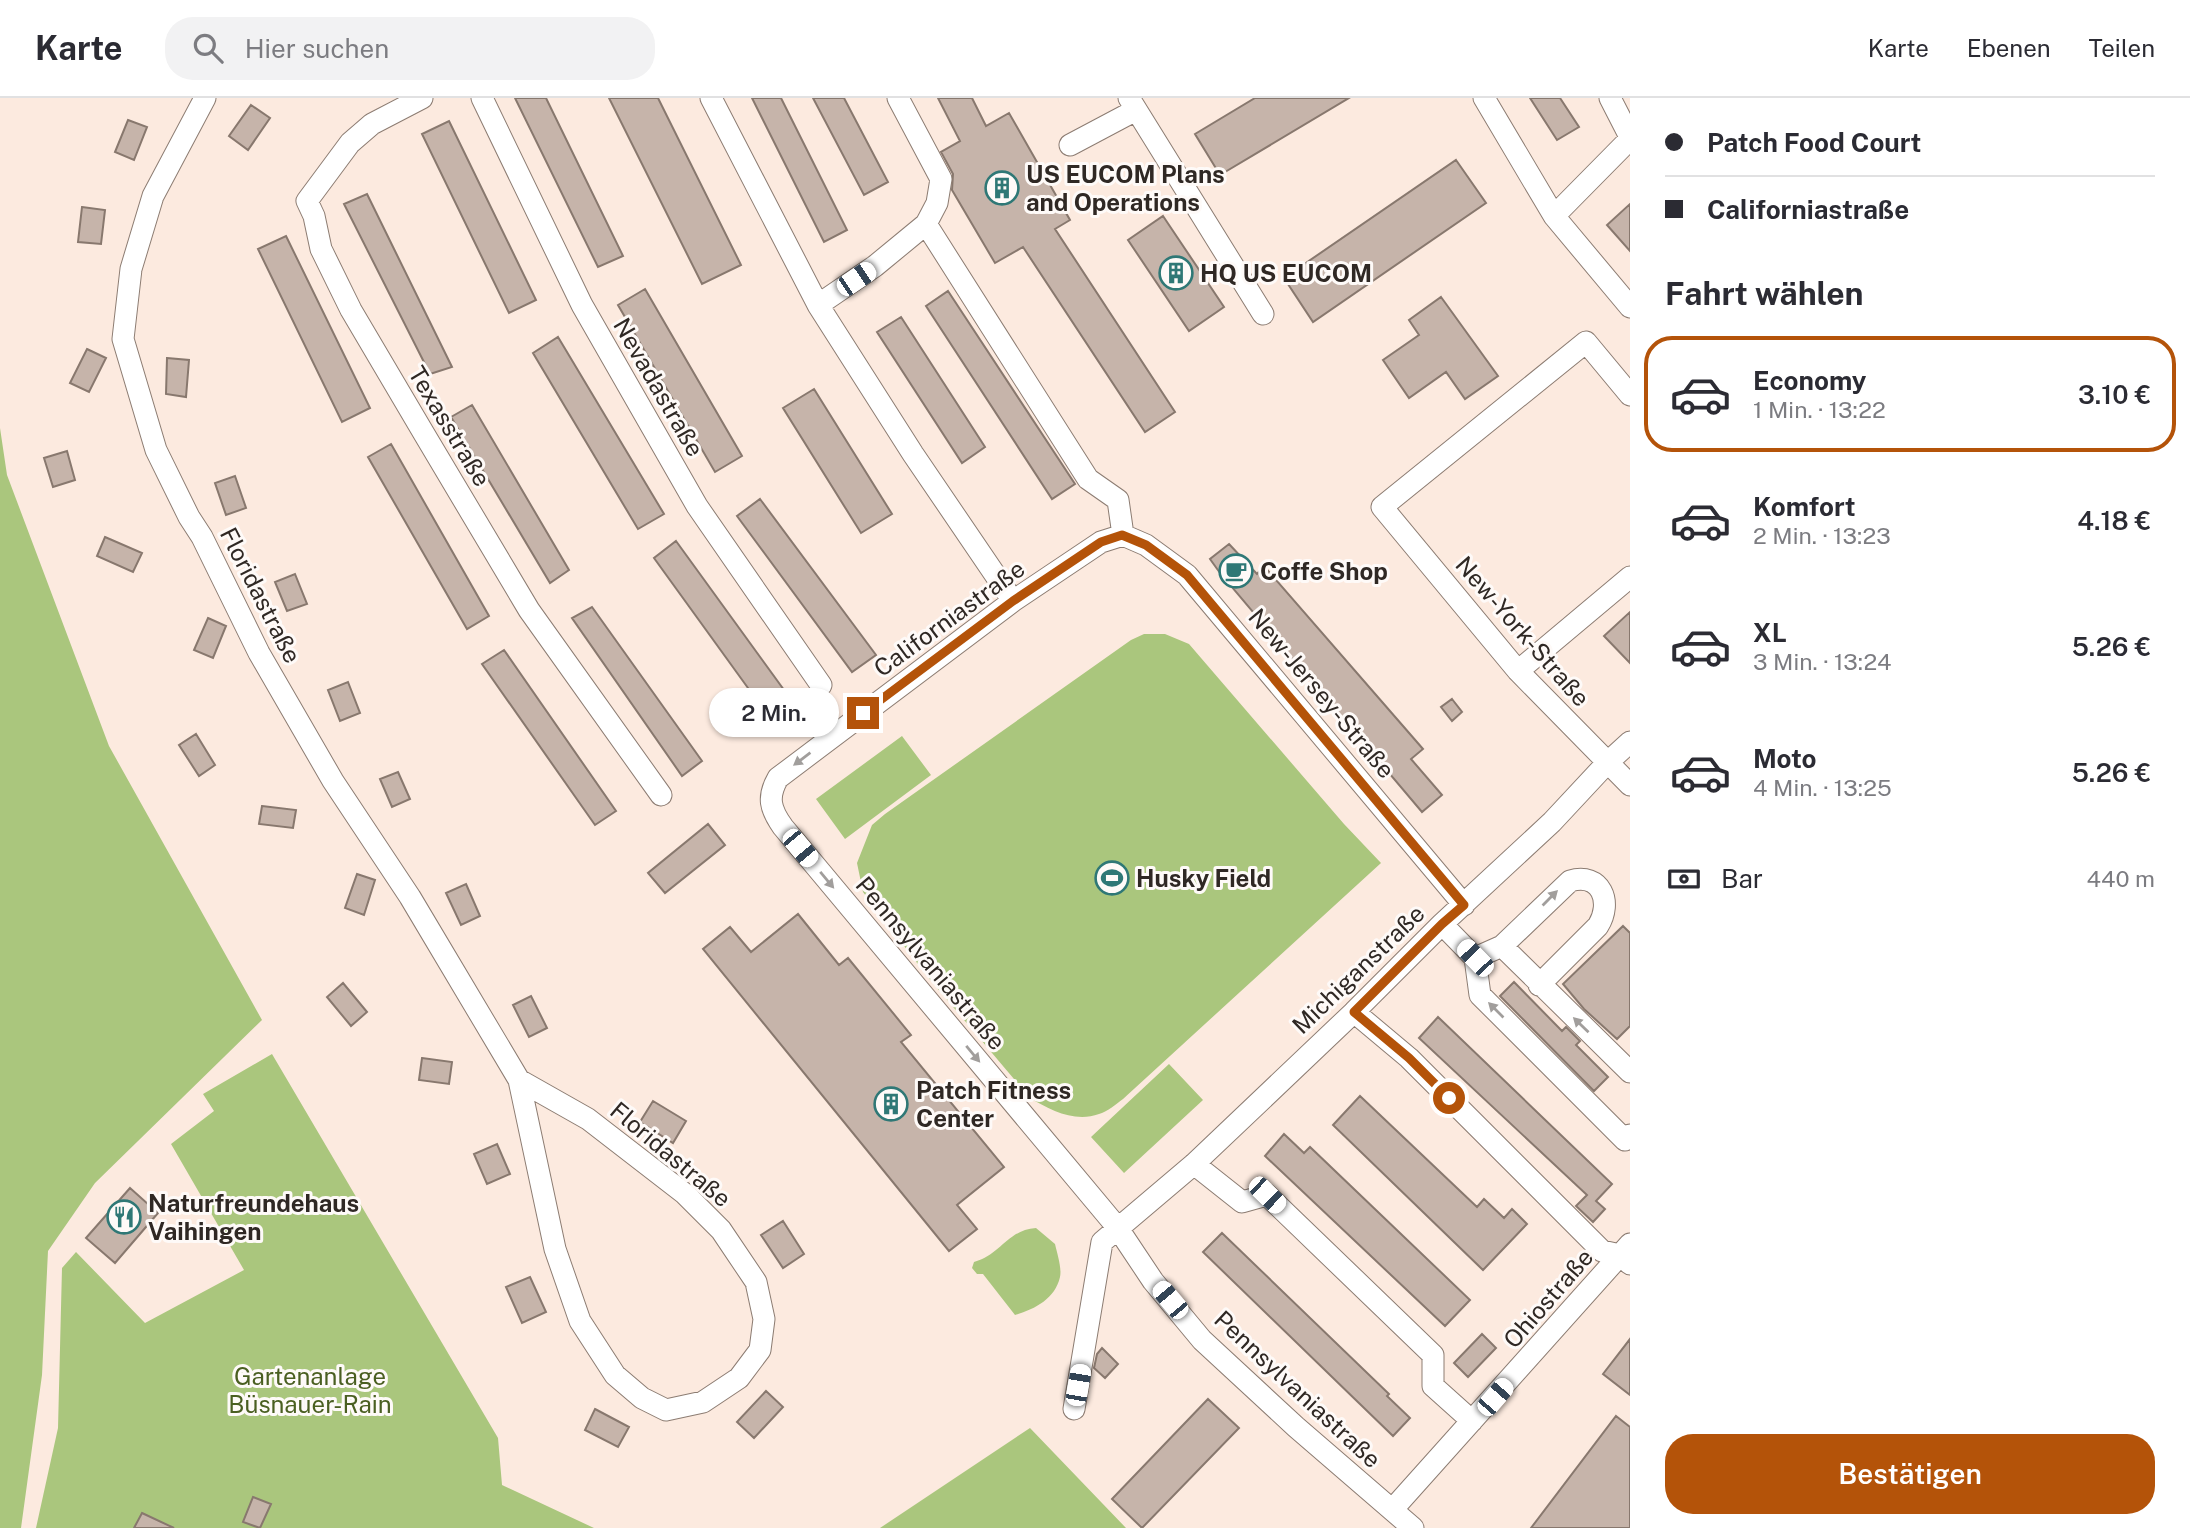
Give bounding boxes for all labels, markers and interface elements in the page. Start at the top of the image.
search box [165,17,655,80]
text: Karte [35,29,123,67]
icon: search [189,29,227,67]
text: Hier suchen [245,33,389,64]
text: Karte [1868,34,1929,62]
text: Ebenen [1967,34,2051,62]
text: Teilen [2089,34,2155,62]
text: Patch Food Court [1707,127,1921,158]
place label: US EUCOM Plans and Operations [1026,160,1225,216]
building icon: US EUCOM Plans and Operations [983,169,1021,207]
text: Californiastraße [1707,194,1909,225]
building icon: HQ US EUCOM [1157,254,1195,292]
car [833,259,880,299]
place label: HQ US EUCOM [1200,259,1372,287]
text: Fahrt wählen [1665,275,1864,312]
street label: Nevadastraße [608,313,710,461]
street label: Texasstraße [403,361,497,491]
icon: car [1669,363,1732,426]
text: Economy [1753,365,1866,396]
text: 3.10 € [2078,379,2151,410]
text: 1 Min. · 13:22 [1753,396,1886,423]
icon: car [1669,489,1732,552]
text: Komfort [1753,491,1855,522]
text: 4.18 € [2077,505,2151,536]
text: 2 Min. · 13:23 [1753,522,1891,549]
street label: Floridastraße [215,523,307,667]
street label: New-York-Straße [1450,550,1596,712]
cafe icon: Coffe Shop [1217,552,1255,590]
street label: Californiastraße [868,554,1030,682]
place label: Coffe Shop [1260,557,1388,585]
street label: New-Jersey-Straße [1243,603,1401,783]
icon: car [1669,615,1732,678]
text: XL [1753,617,1787,648]
text: 5.26 € [2072,631,2151,662]
text: 3 Min. · 13:24 [1753,648,1892,675]
callout: 2 Min. [709,688,838,738]
route end [847,697,879,729]
text: 2 Min. [741,699,807,726]
icon: car [1669,741,1732,804]
text: Moto [1753,743,1816,774]
one-way arrow [793,752,811,766]
text: 5.26 € [2072,757,2151,788]
text: 4 Min. · 13:25 [1753,774,1892,801]
car [779,825,822,871]
sports icon: Husky Field [1093,859,1131,897]
icon: cash [1665,860,1703,898]
text: Bar [1721,863,1763,894]
place label: Husky Field [1136,864,1271,892]
text: 440 m [2087,865,2155,892]
one-way arrow [819,871,834,888]
street label: Pennsylvaniastraße [850,871,1012,1055]
one-way arrow [1541,891,1558,907]
street label: Michiganstraße [1286,899,1430,1039]
car [1453,936,1498,980]
one-way arrow [1487,1002,1504,1019]
one-way arrow [1573,1017,1590,1033]
one-way arrow [965,1046,980,1063]
place label: Patch Fitness Center [916,1076,1071,1132]
route start [1433,1082,1465,1114]
building icon: Patch Fitness Center [872,1085,910,1123]
street label: Floridastraße [605,1096,737,1212]
car [1245,1173,1290,1217]
place label: Naturfreundehaus Vaihingen [148,1189,359,1245]
restaurant icon: Naturfreundehaus Vaihingen [105,1198,143,1236]
street label: Ohiostraße [1497,1243,1599,1353]
car [1149,1277,1192,1323]
street label: Pennsylvaniastraße [1209,1305,1387,1473]
park label: Gartenanlage Büsnauer-Rain [228,1362,392,1418]
car [1065,1362,1092,1408]
car [1474,1374,1517,1420]
button: Bestätigen [1665,1434,2155,1514]

